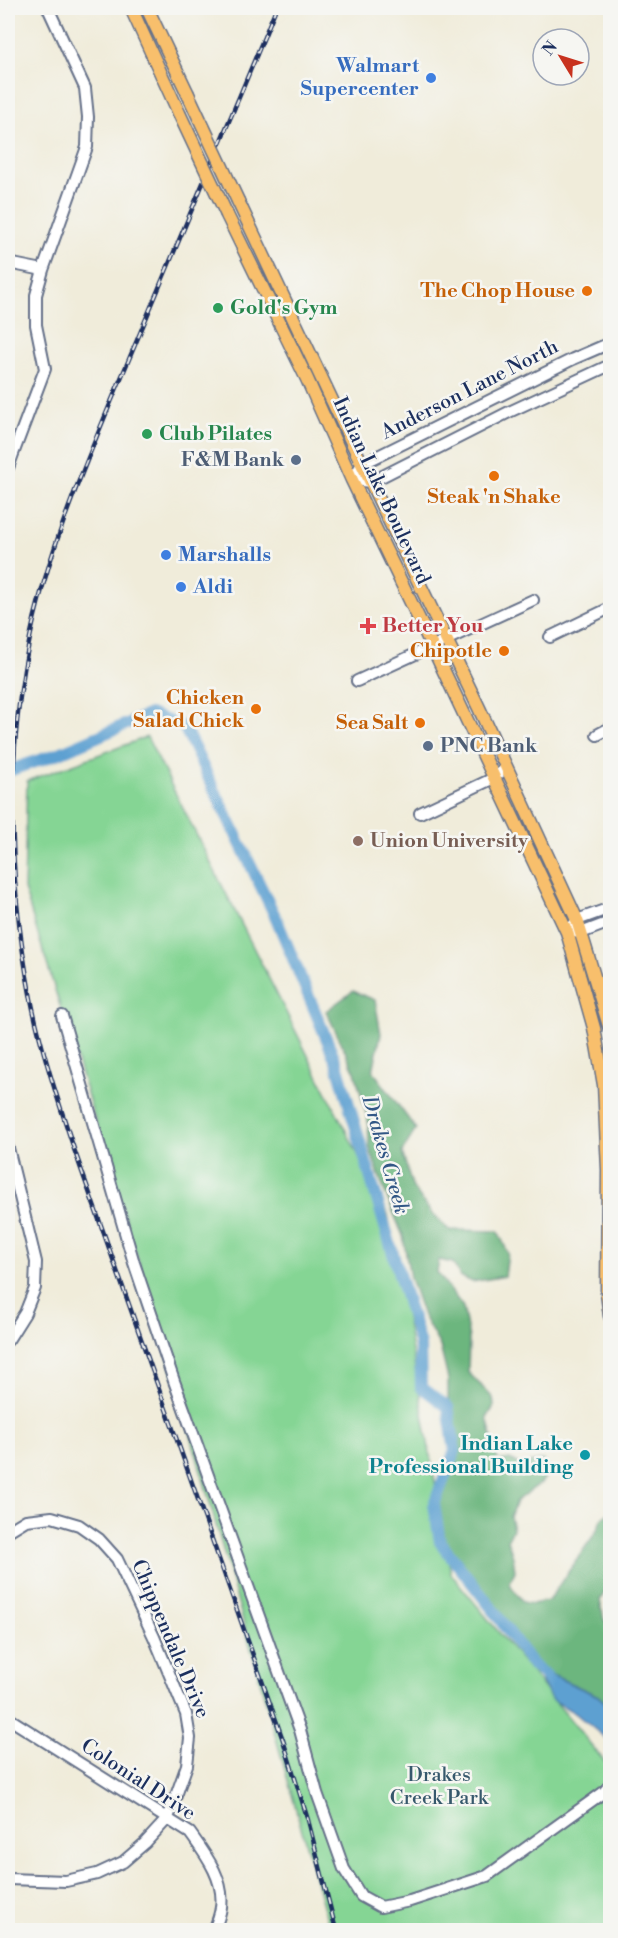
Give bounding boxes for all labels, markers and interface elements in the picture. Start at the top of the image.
north arrow [531,27,591,87]
text: N [538,37,562,60]
place label: Walmart Supercenter [301,54,420,102]
marker: Walmart Supercenter [424,71,438,85]
place label: The Chop House [420,279,575,304]
marker: The Chop House [580,284,594,298]
place label: Gold's Gym [230,296,337,321]
marker: Gold's Gym [211,301,225,315]
street label: Anderson Lane North [376,334,563,446]
street label: Indian Lake Boulevard [327,393,436,589]
place label: Club Pilates [159,422,272,447]
marker: Club Pilates [140,427,154,441]
place label: F&M Bank [181,448,285,473]
marker: F&M Bank [289,453,303,467]
marker: Steak 'n Shake [487,469,501,483]
place label: Steak 'n Shake [427,485,561,510]
place label: Marshalls [178,543,271,568]
marker: Marshalls [159,548,173,562]
place label: Aldi [192,575,233,600]
marker: Aldi [174,580,188,594]
place label: Better You [382,614,484,639]
marker: Better You [359,617,377,635]
place label: Chipotle [410,639,492,664]
marker: Chipotle [497,644,511,658]
place label: Chicken Salad Chick [133,686,245,734]
marker: Chicken Salad Chick [249,702,263,716]
place label: Sea Salt [336,711,409,736]
marker: Sea Salt [413,716,427,730]
place label: PNC Bank [440,734,538,759]
marker: PNC Bank [421,739,435,753]
place label: Union University [370,829,529,854]
marker: Union University [351,834,365,848]
water label: Drakes Creek [355,1092,414,1217]
place label: Indian Lake Professional Building [369,1432,574,1480]
marker: Indian Lake Professional Building [578,1448,592,1462]
street label: Chippendale Drive [125,1556,215,1722]
street label: Colonial Drive [76,1734,200,1826]
park label: Drakes Creek Park [390,1763,490,1811]

